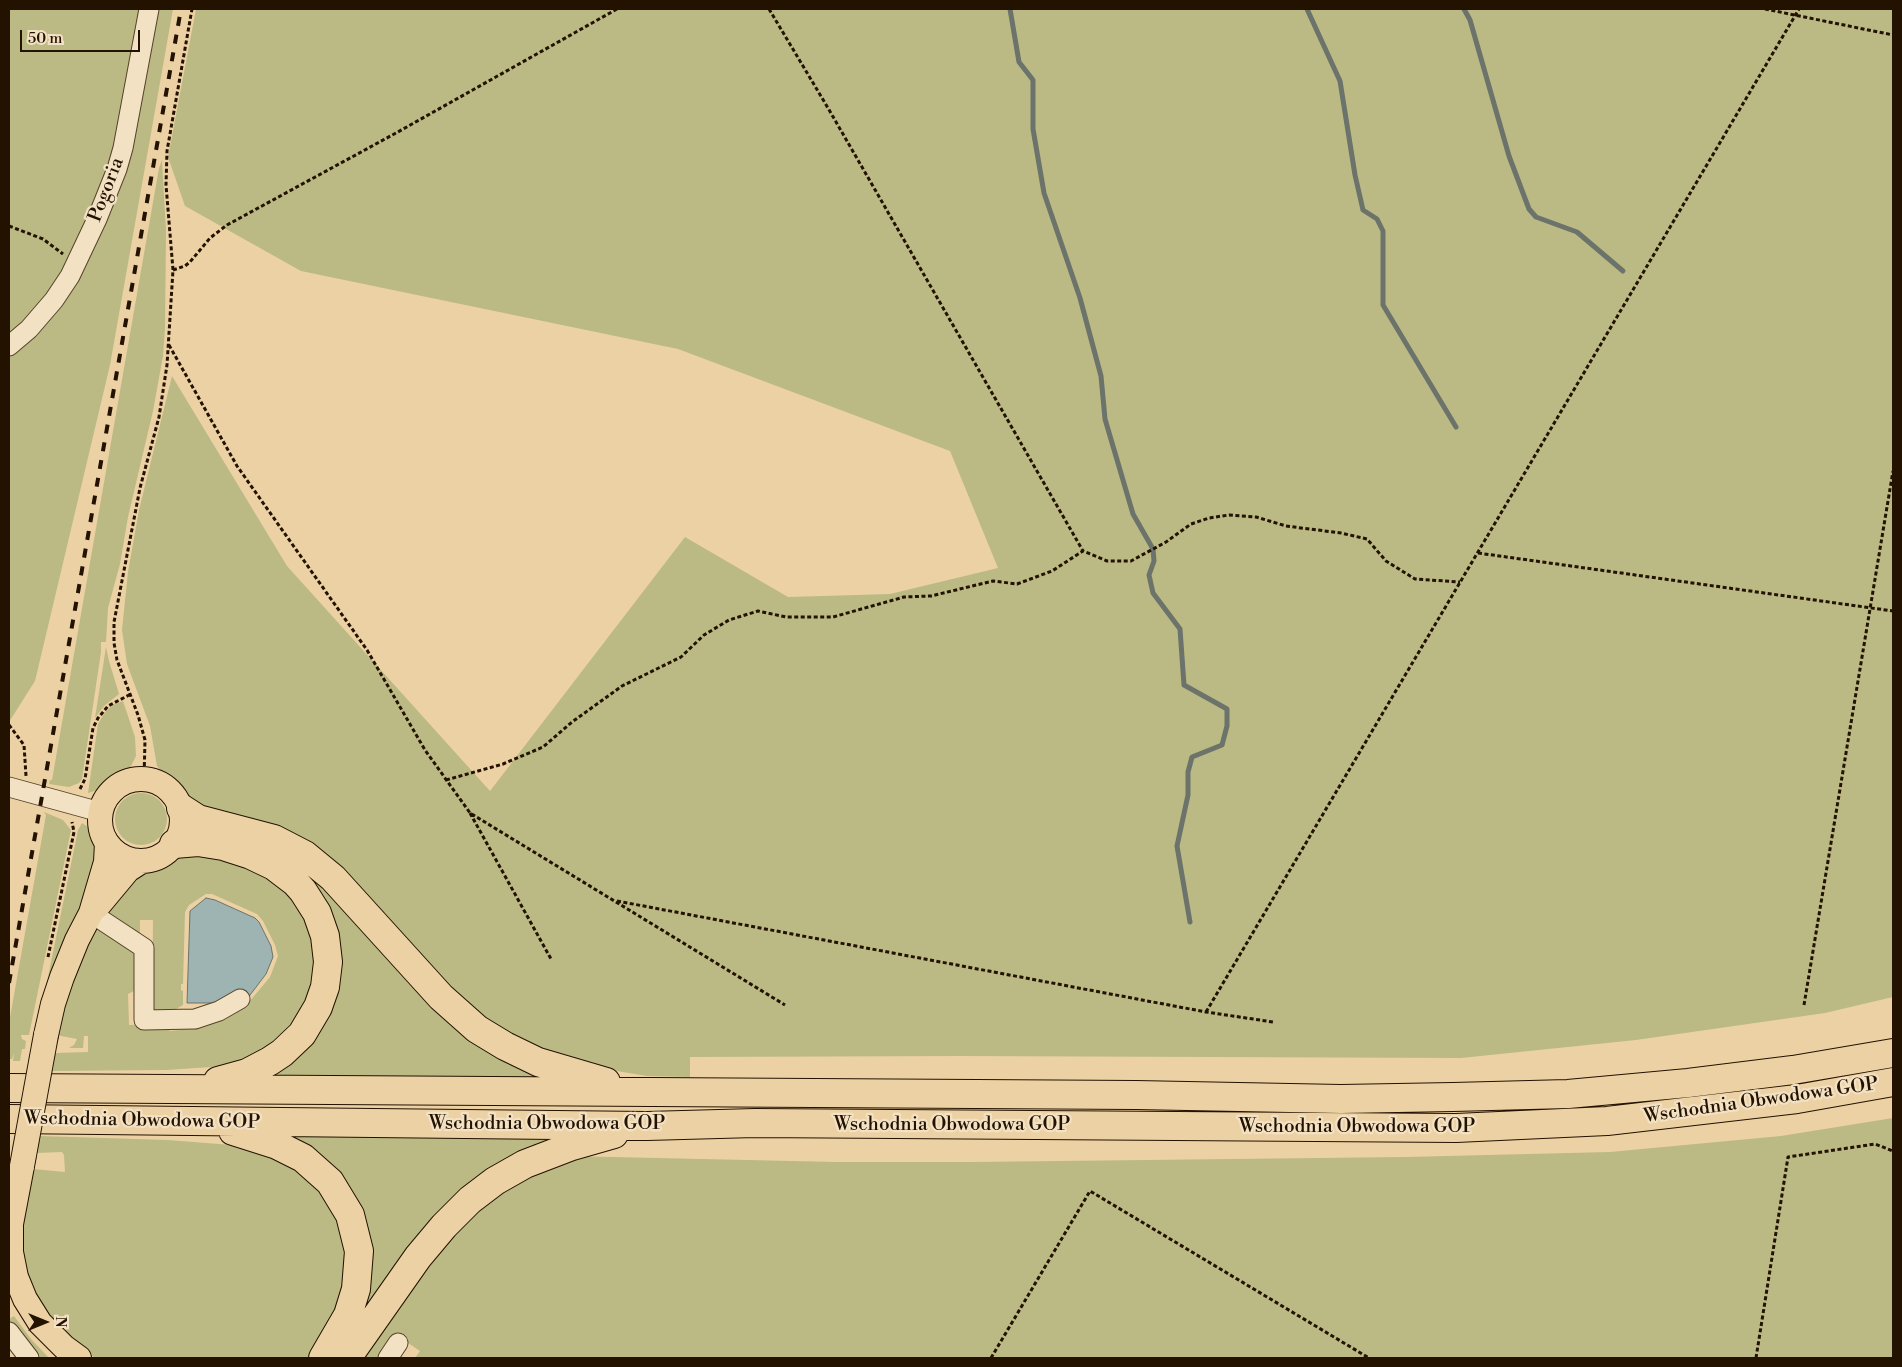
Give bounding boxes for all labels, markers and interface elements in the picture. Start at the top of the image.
scale bar [22,20,142,52]
text: 50 m [28,29,62,48]
street label: Pogoria [84,154,130,226]
street label: Wschodnia Obwodowa GOP [1642,1073,1880,1129]
street label: Wschodnia Obwodowa GOP [24,1108,260,1134]
street label: Wschodnia Obwodowa GOP [429,1113,665,1135]
street label: Wschodnia Obwodowa GOP [834,1114,1070,1136]
street label: Wschodnia Obwodowa GOP [1239,1116,1475,1138]
north arrow [20,1297,70,1347]
text: N [51,1316,69,1328]

